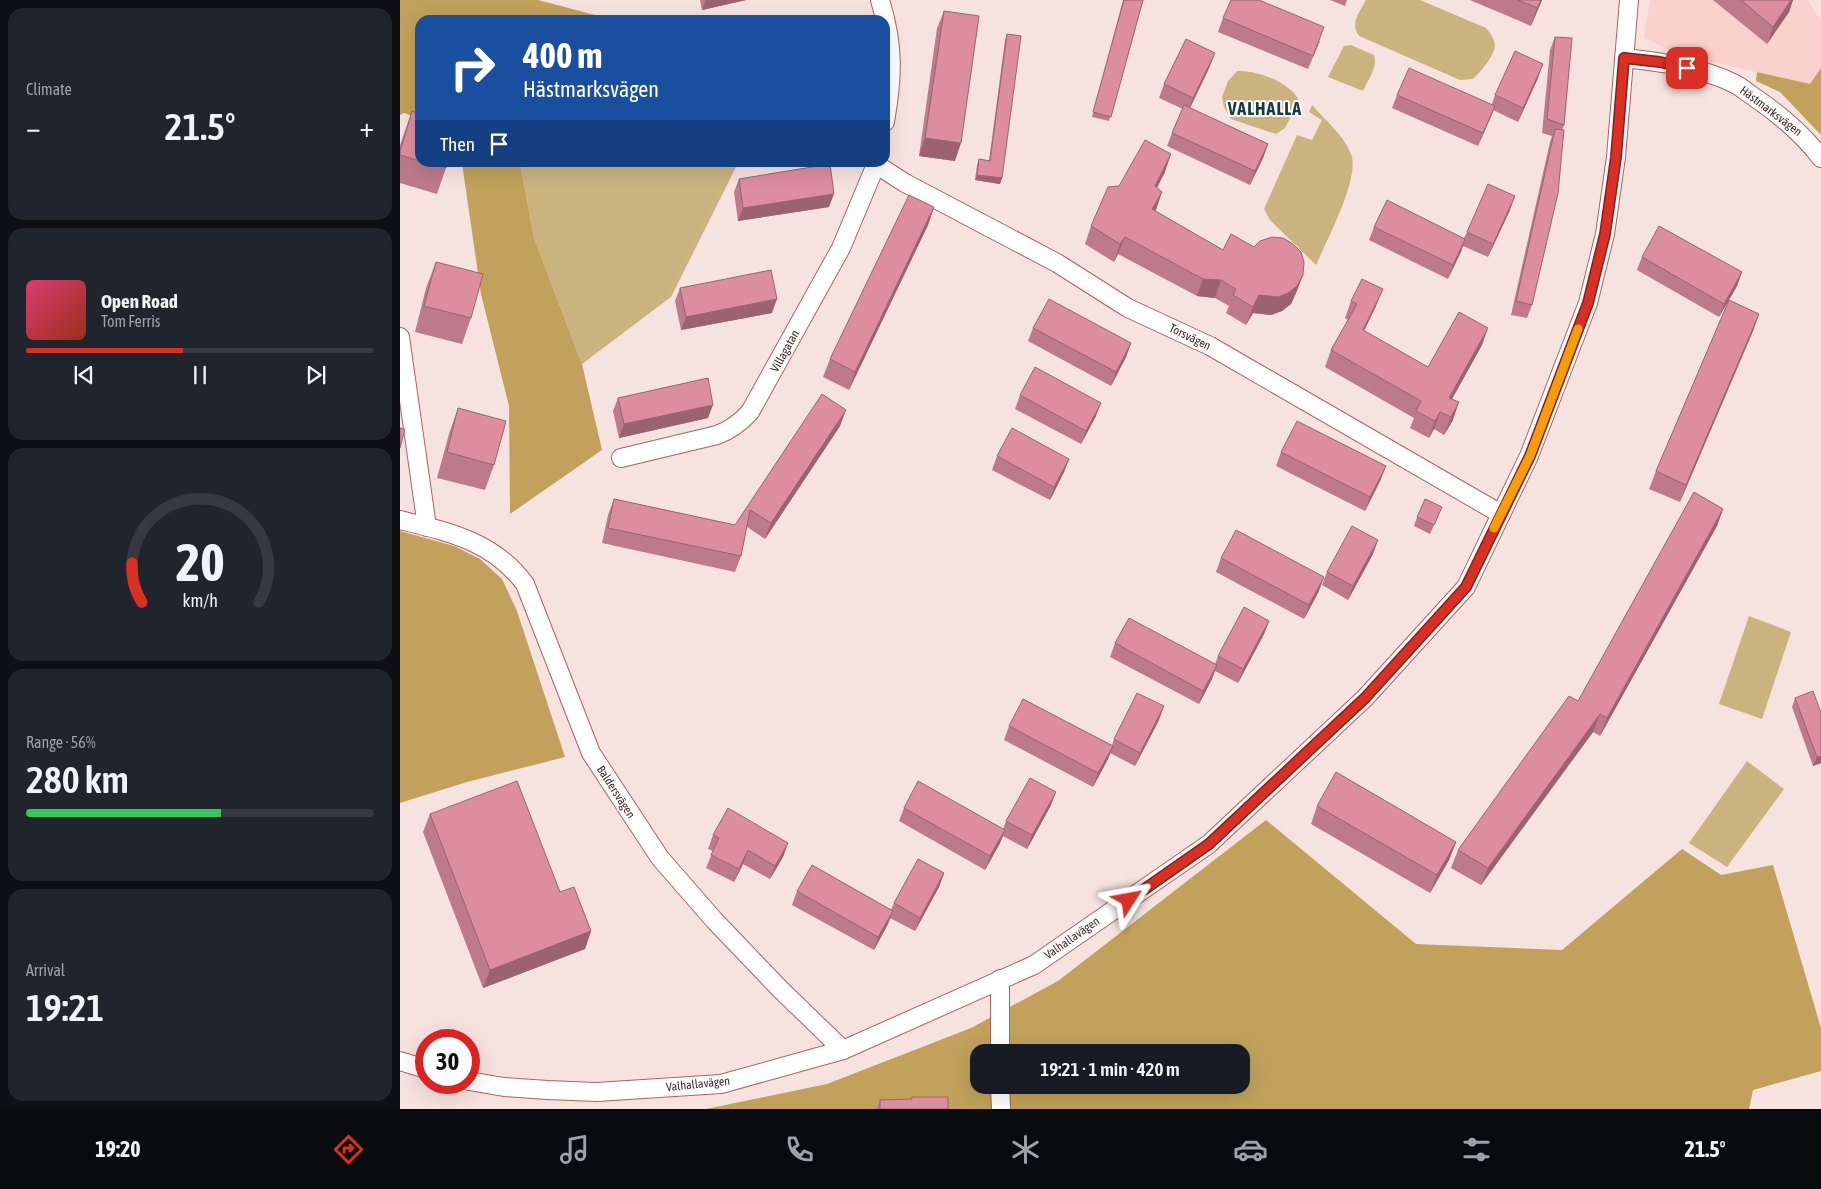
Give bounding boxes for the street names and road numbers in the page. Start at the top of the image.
street label: Hästmarksvägen [1737,83,1805,139]
street label: Torsvägen [1167,321,1213,353]
street label: Villagatan [768,328,802,374]
street label: Baldersvägen [594,763,638,821]
street label: Valhallavägen [1042,914,1102,962]
street label: Valhallavägen [665,1074,731,1094]

